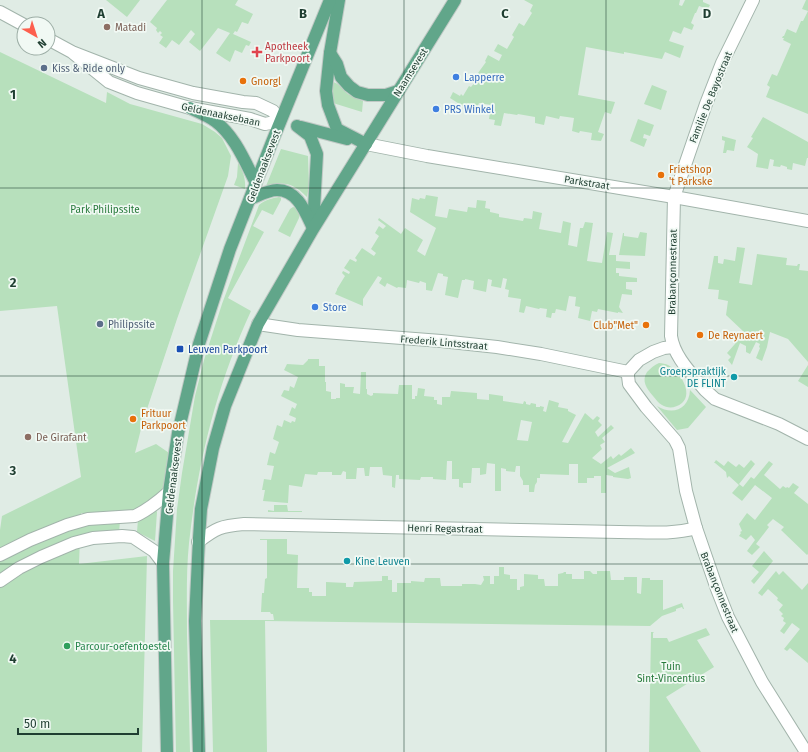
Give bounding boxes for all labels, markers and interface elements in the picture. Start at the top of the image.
text: A [96,6,105,21]
text: B [299,6,307,21]
text: C [501,6,509,21]
text: D [703,6,712,21]
north arrow [16,16,56,56]
marker: Matadi [102,22,112,32]
place label: Matadi [115,22,146,34]
text: N [35,36,49,51]
place label: Apotheek Parkpoort [265,41,310,65]
street label: Naamsevest [391,46,431,99]
marker: Apotheek Parkpoort [252,47,262,57]
street label: Familie De Bayostraat [687,49,735,145]
marker: Kiss & Ride only [39,63,49,73]
place label: Kiss & Ride only [52,63,125,75]
marker: Lapperre [451,72,461,82]
place label: Lapperre [464,72,505,84]
marker: Gnorgl [238,76,248,86]
place label: Gnorgl [251,76,281,88]
text: 1 [10,87,16,102]
street label: Geldenaaksebaan [180,101,261,129]
marker: PRS Winkel [431,104,441,114]
place label: PRS Winkel [444,104,494,116]
street label: Geldenaaksevest [245,128,283,204]
place label: Frietshop 't Parkske [669,164,712,188]
marker: Frietshop 't Parkske [656,170,666,180]
street label: Parkstraat [563,173,611,193]
park label: Park Philipssite [70,204,140,216]
street label: Brabançonnestraat [666,229,680,315]
text: 2 [10,275,17,290]
marker: Store [310,302,320,312]
place label: Store [323,302,347,314]
marker: Philipssite [95,319,105,329]
place label: Philipssite [108,319,155,331]
place label: Club"Met" [593,320,638,332]
marker: Club"Met" [641,320,651,330]
marker: De Reynaert [695,330,705,340]
place label: De Reynaert [708,330,763,342]
street label: Frederik Lintsstraat [400,333,488,353]
marker: Leuven Parkpoort [175,344,185,354]
place label: Leuven Parkpoort [188,344,268,356]
place label: Groepspraktijk DE FLINT [660,366,727,390]
marker: Groepspraktijk DE FLINT [729,372,739,382]
place label: Frituur Parkpoort [141,408,186,432]
marker: Frituur Parkpoort [128,414,138,424]
marker: De Girafant [23,432,33,442]
place label: De Girafant [36,432,87,444]
street label: Geldenaaksevest [163,437,185,515]
text: 3 [9,463,17,478]
street label: Henri Regastraat [407,522,483,536]
street label: Brabançonnestraat [697,550,741,635]
marker: Kine Leuven [342,556,352,566]
place label: Kine Leuven [355,556,410,568]
marker: Parcour-oefentoestel [62,641,72,651]
place label: Parcour-oefentoestel [75,641,170,653]
text: 4 [9,651,17,666]
park label: Tuin Sint-Vincentius [637,661,705,685]
scale bar [18,710,138,736]
text: 50 m [24,717,50,731]

